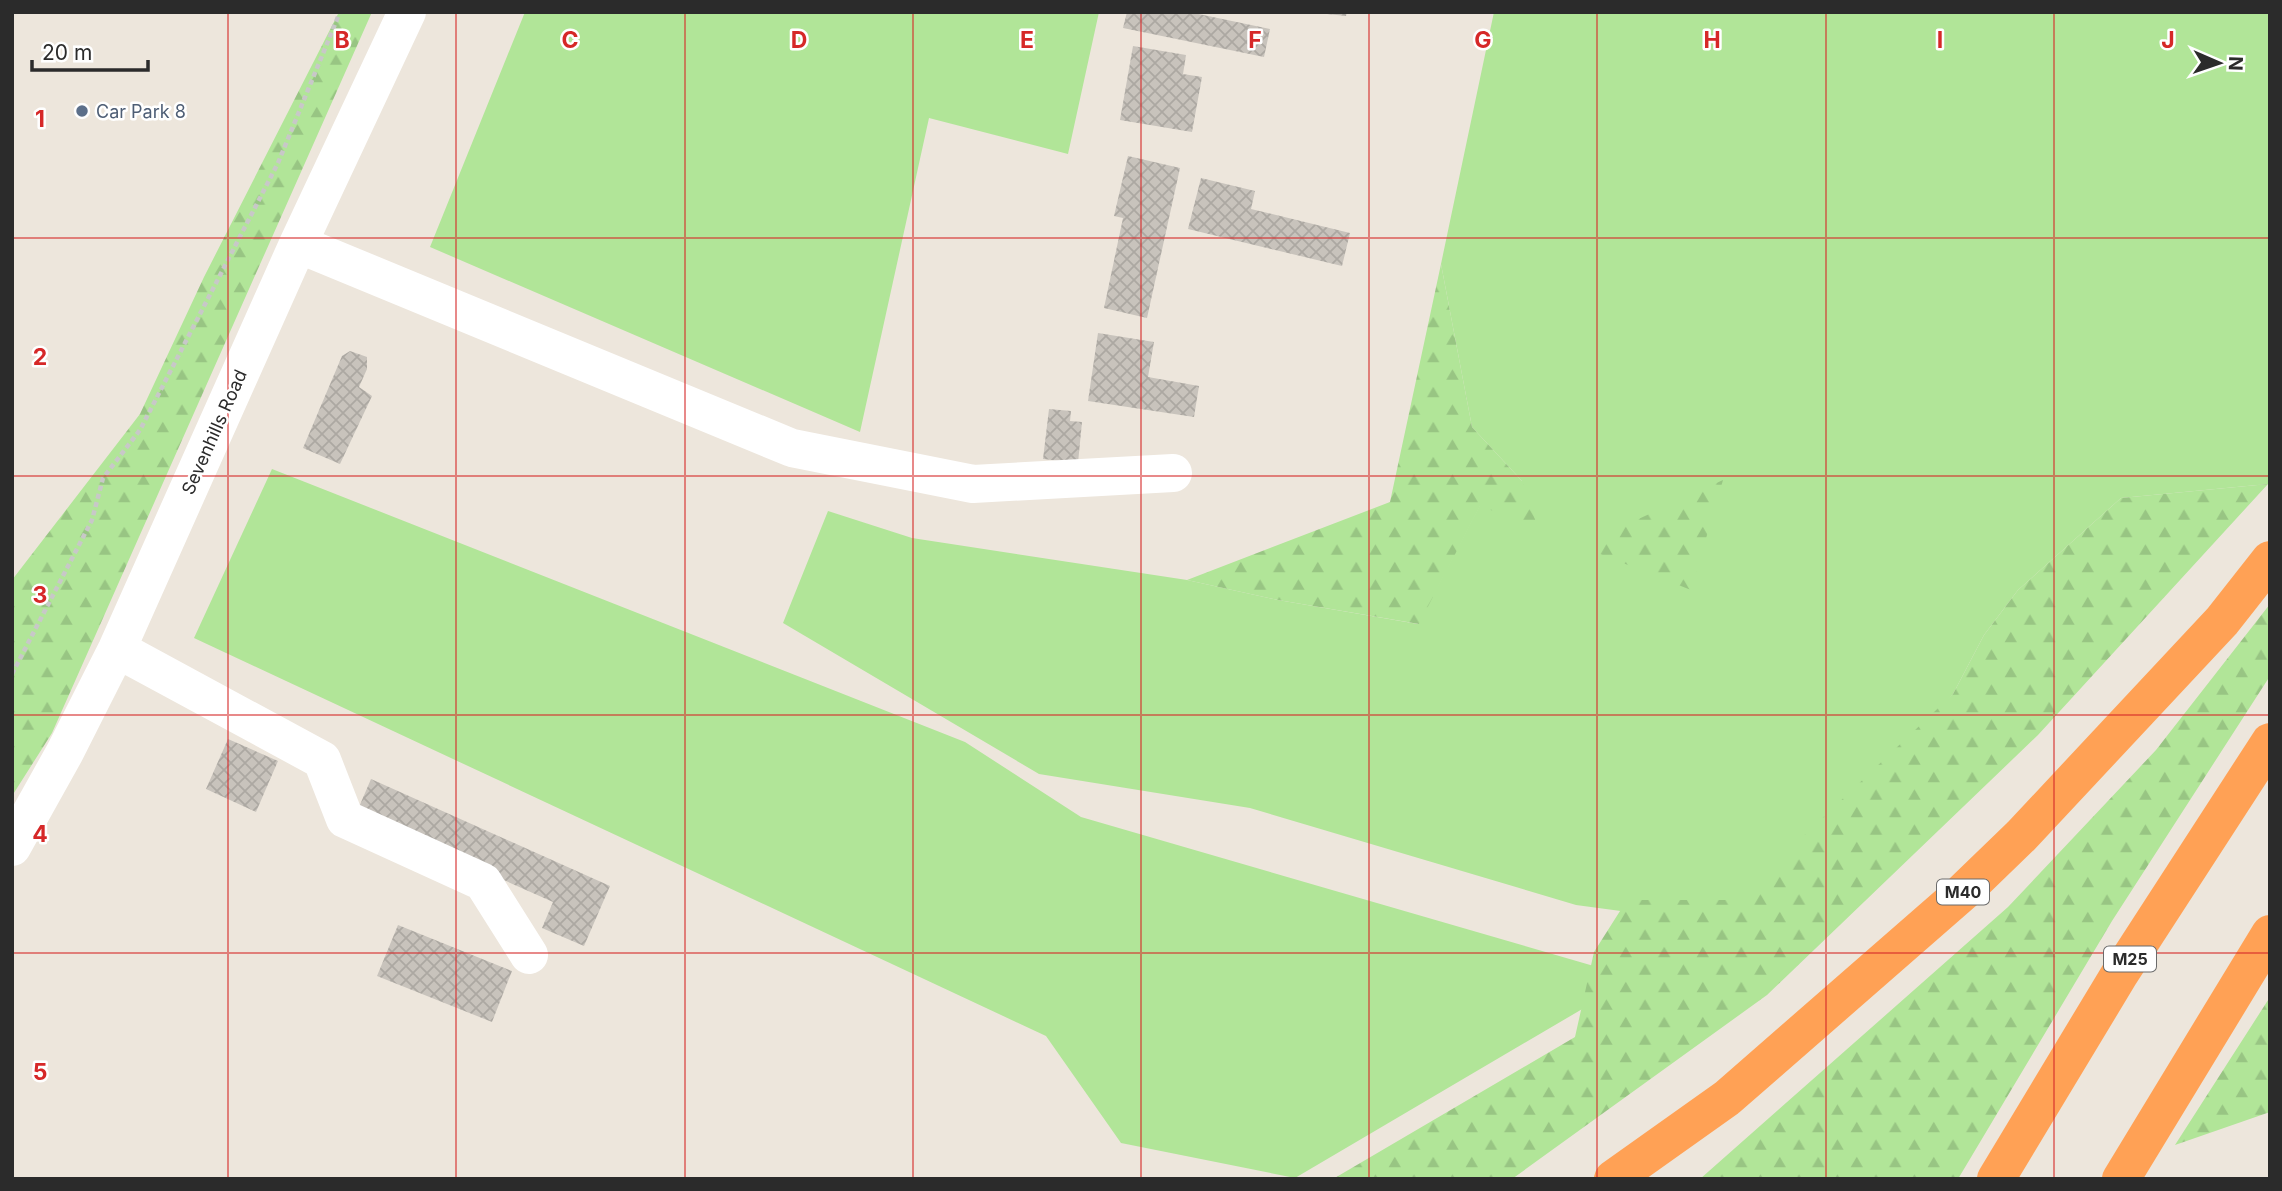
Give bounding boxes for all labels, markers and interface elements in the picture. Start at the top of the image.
text: B [334,26,350,54]
text: C [561,26,579,54]
text: D [791,26,807,54]
text: E [1020,26,1034,54]
text: F [1248,26,1262,54]
text: G [1474,26,1492,54]
text: H [1703,26,1721,54]
text: I [1937,26,1943,54]
text: J [2161,26,2175,54]
scale bar [32,28,147,72]
north arrow [2184,28,2254,98]
text: 20 m [42,40,92,65]
text: N [2224,56,2247,71]
place label: Car Park 8 [96,101,186,122]
marker: Car Park 8 [74,103,90,119]
text: 1 [35,105,45,133]
text: 2 [33,343,47,371]
street label: Sevenhills Road [177,366,251,498]
text: 3 [33,581,47,609]
text: 4 [32,820,48,848]
road number: M40 [1937,880,1989,904]
road number: M25 [2104,946,2156,972]
text: 5 [33,1058,47,1086]

